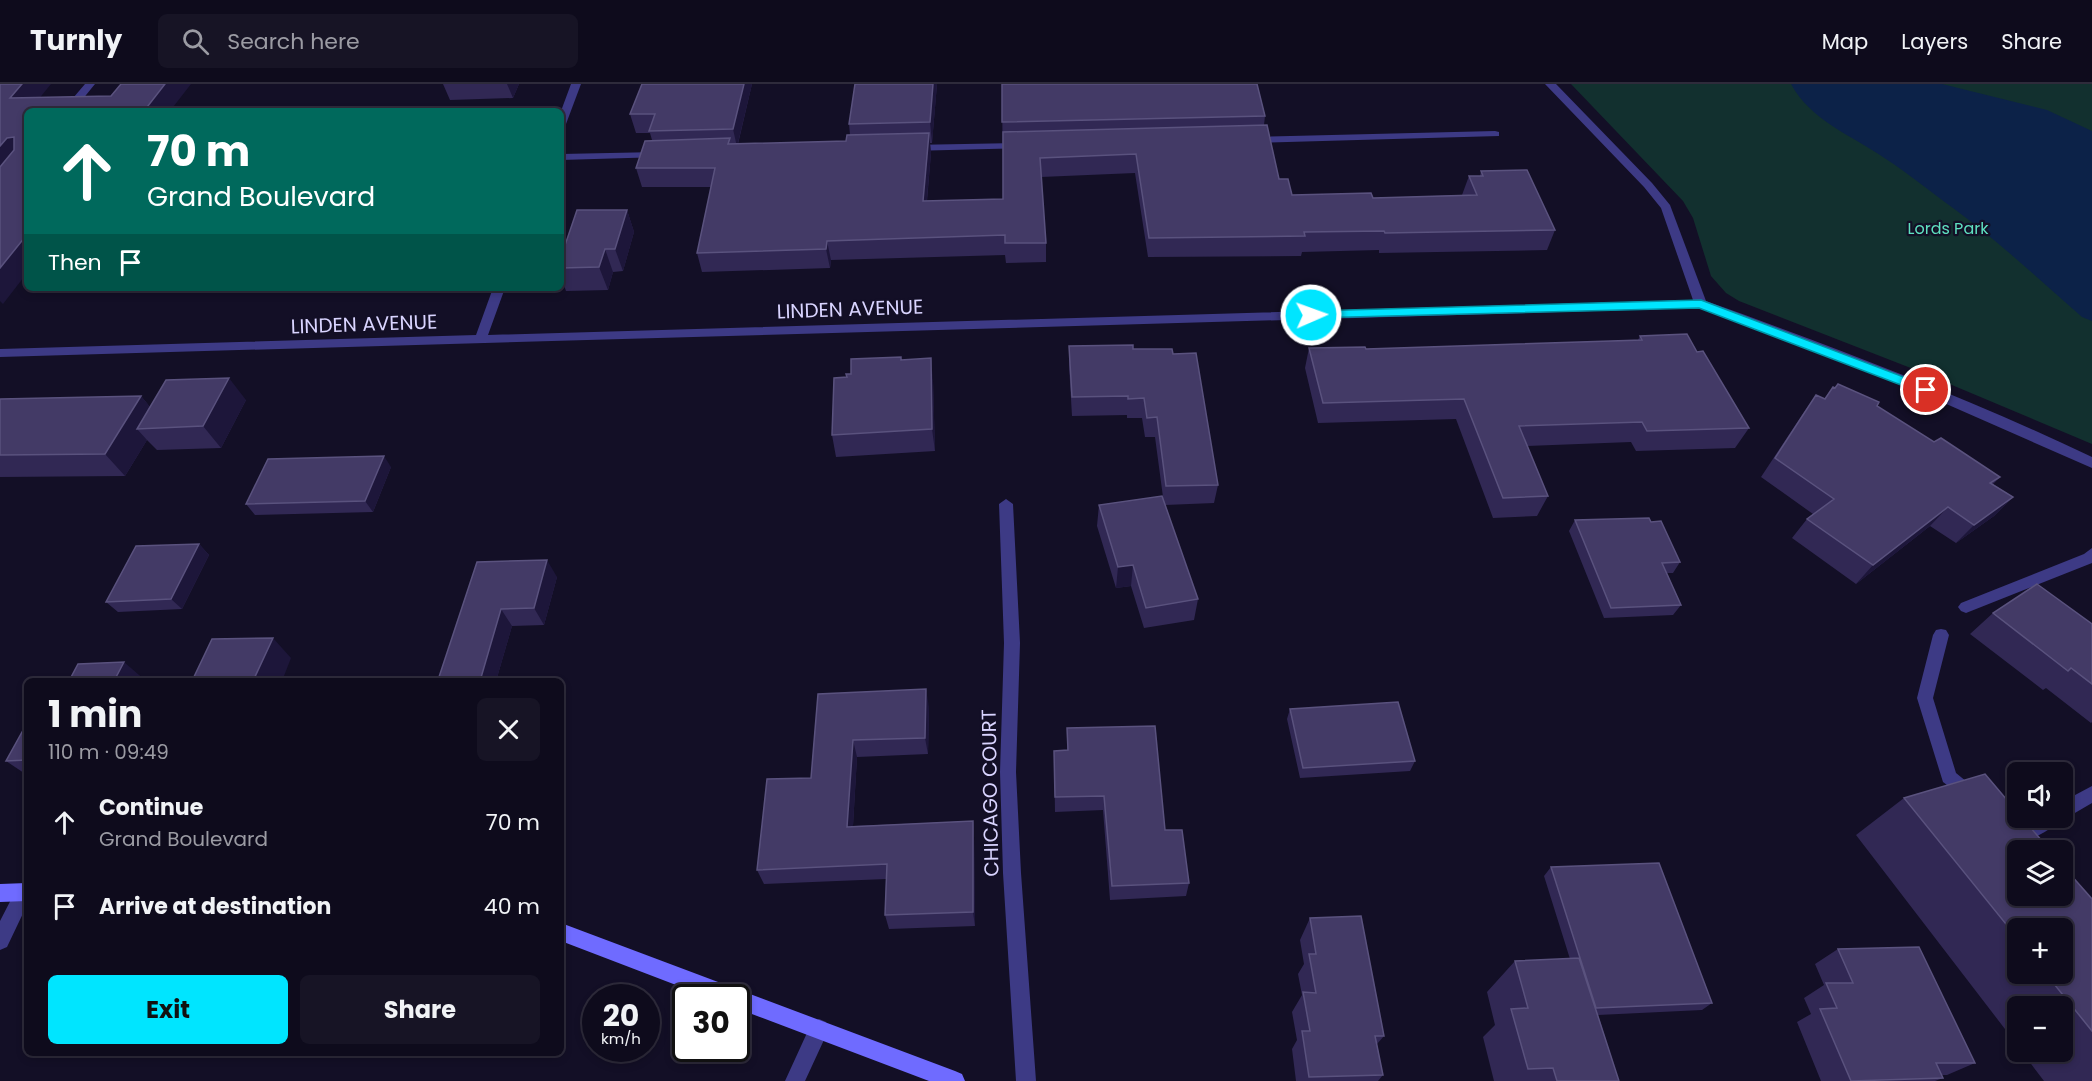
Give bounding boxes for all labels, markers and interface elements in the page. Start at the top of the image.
search box [158,14,578,68]
text: Turnly [30,21,122,60]
icon: search [179,25,212,58]
text: Search here [227,26,360,57]
text: Map [1822,27,1868,56]
text: Layers [1901,27,1968,56]
text: Share [2001,27,2062,56]
text: 70 m [147,122,250,181]
icon: ahead [48,132,126,210]
text: Grand Boulevard [147,178,375,215]
park label: Lords Park [1908,217,1989,240]
icon: arrive [114,246,147,279]
text: Then [48,247,102,278]
position arrow [1279,283,1343,347]
street label: LINDEN AVENUE [776,292,924,326]
street label: LINDEN AVENUE [290,307,438,341]
pin [1900,364,1951,415]
icon: arrive [1909,373,1942,406]
text: 1 min [48,689,142,740]
button: close [477,698,540,761]
street label: CHICAGO COURT [975,709,1005,877]
text: 110 m · 09:49 [48,738,169,766]
map controls [2007,762,2073,1062]
button: sound [2007,762,2073,828]
text: Continue [99,792,203,823]
icon: ahead [48,806,81,839]
text: 70 m [486,807,540,838]
text: Grand Boulevard [99,825,268,853]
button: layers [2007,840,2073,906]
icon: arrive [48,890,81,923]
text: Arrive at destination [99,891,331,922]
text: 40 m [484,891,540,922]
button: + [2007,918,2073,984]
button: Exit [48,975,288,1044]
button: Share [300,975,540,1044]
speed limit sign: 30 [672,984,750,1062]
text: 20 [603,994,639,1037]
button: − [2007,996,2073,1062]
text: km/h [601,1028,641,1049]

